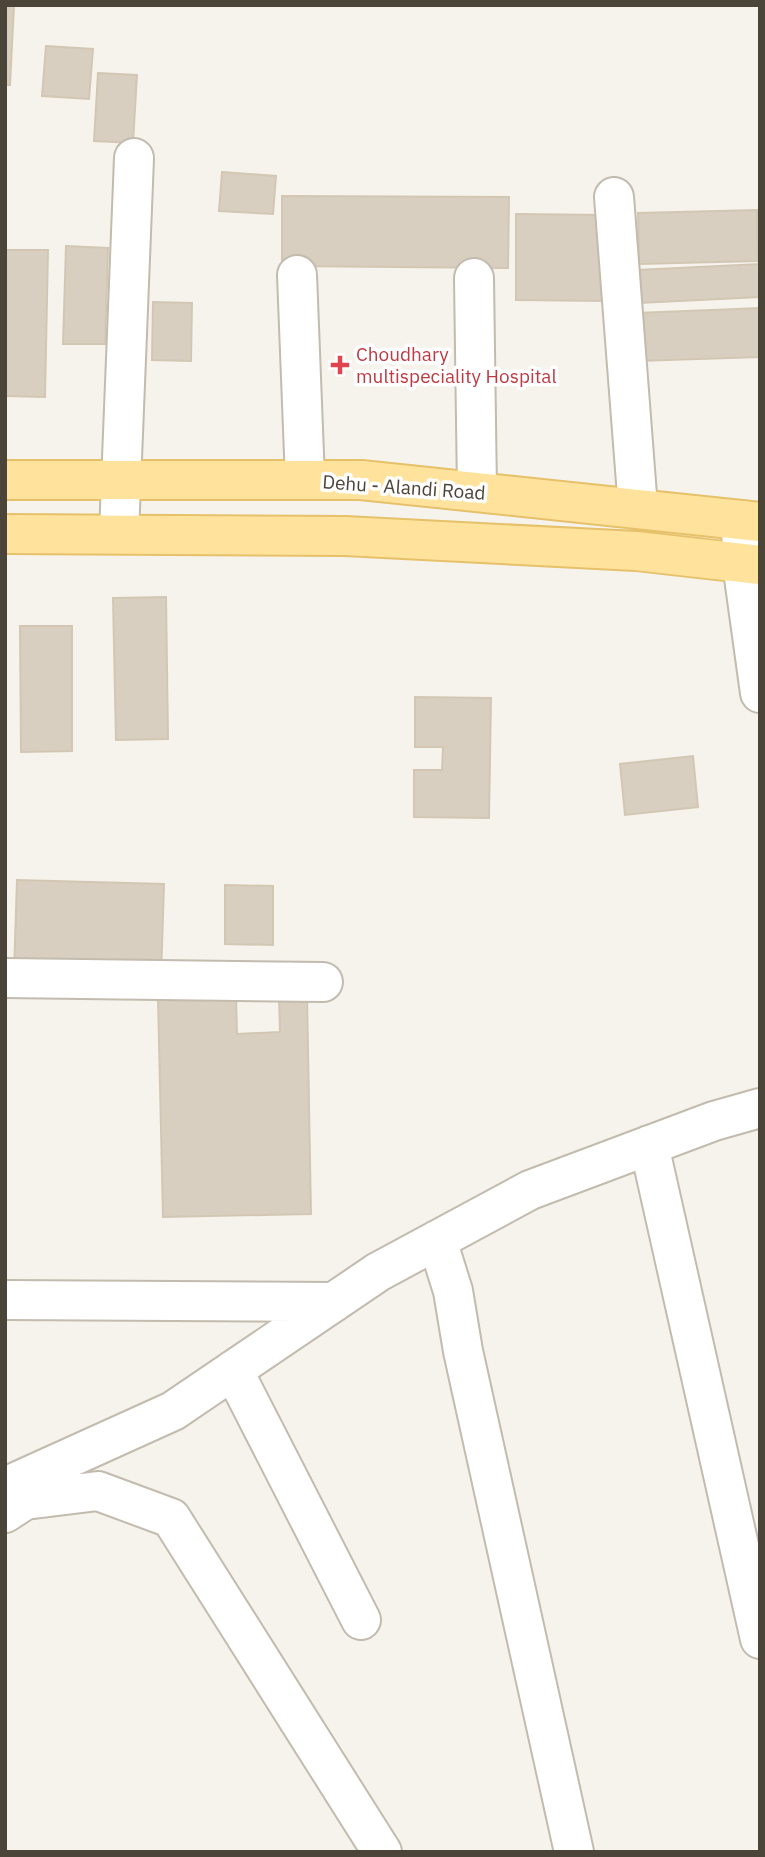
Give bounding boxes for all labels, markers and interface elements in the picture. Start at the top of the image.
place label: Choudhary multispeciality Hospital [356,342,557,388]
marker: Choudhary multispeciality Hospital [330,355,350,375]
street label: Dehu - Alandi Road [322,469,486,505]

